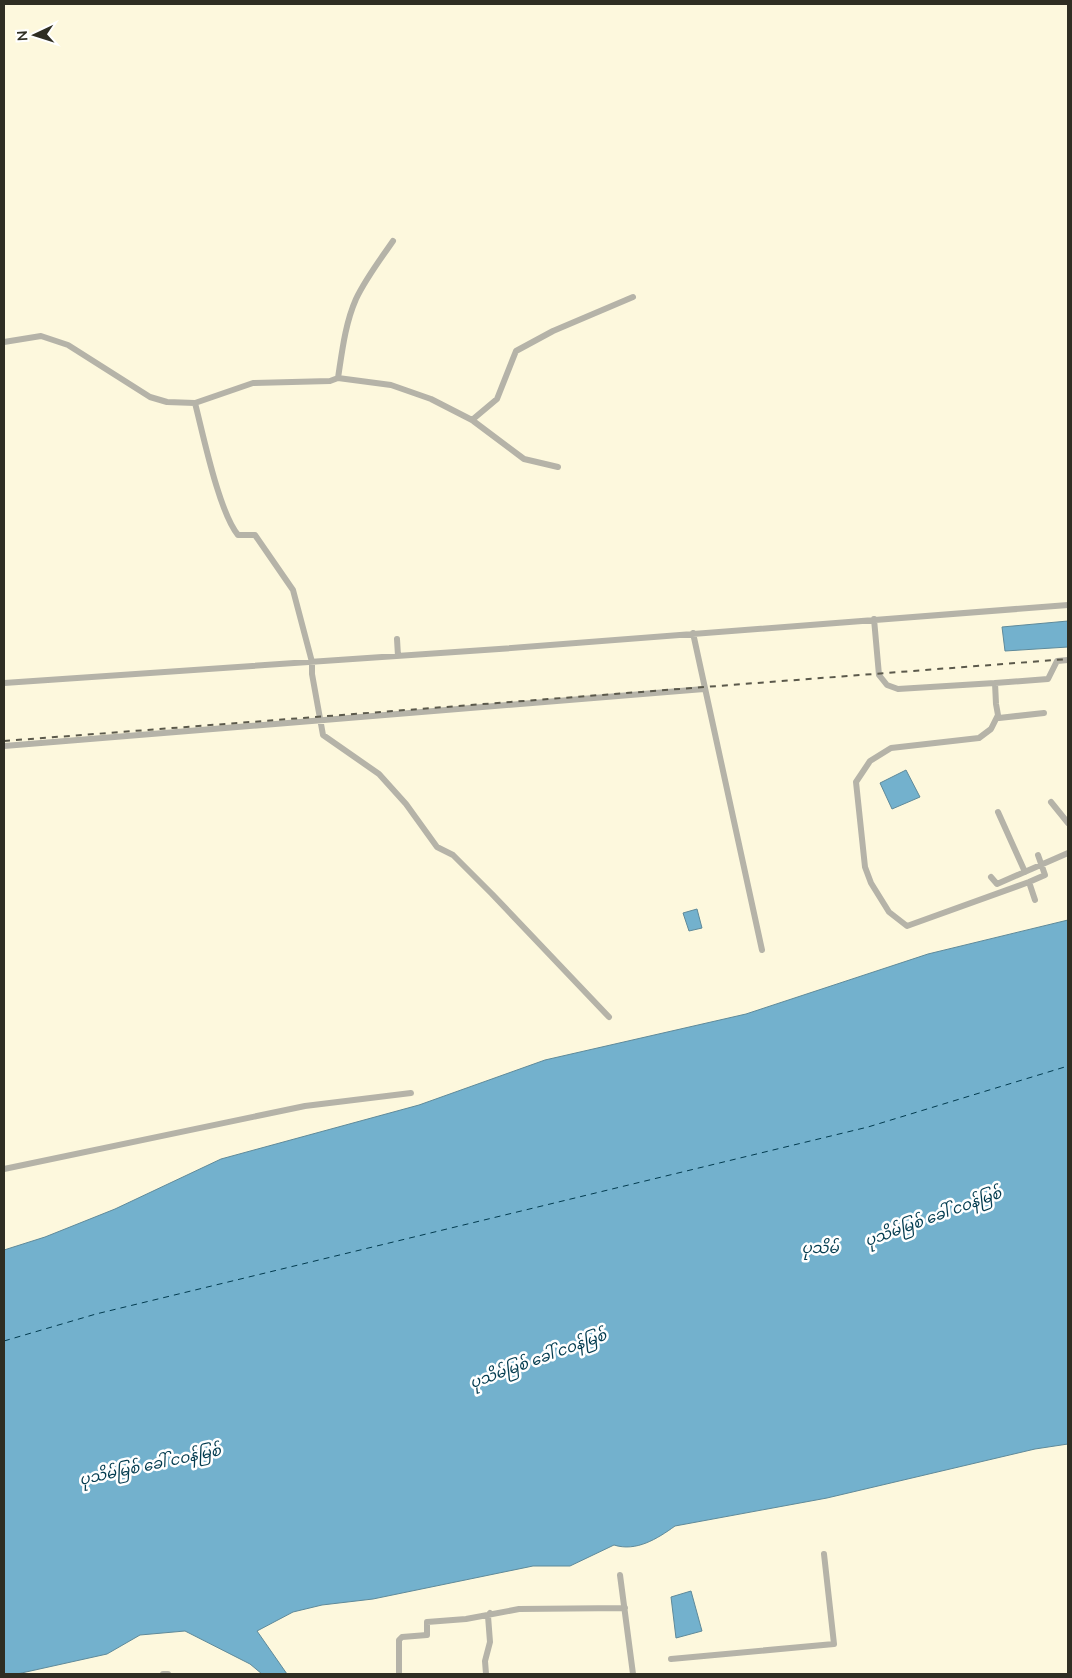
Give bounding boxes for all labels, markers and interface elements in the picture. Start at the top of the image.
north arrow [10,10,60,60]
text: N [13,30,31,42]
water label: ပုသိမ်မြစ် ခေါ် ငဝန်မြစ် [861,1181,1006,1253]
water label: ပုသိမ် [801,1237,840,1260]
water label: ပုသိမ်မြစ် ခေါ် ငဝန်မြစ် [466,1323,611,1395]
water label: ပုသိမ်မြစ် ခေါ် ငဝန်မြစ် [77,1439,225,1492]

